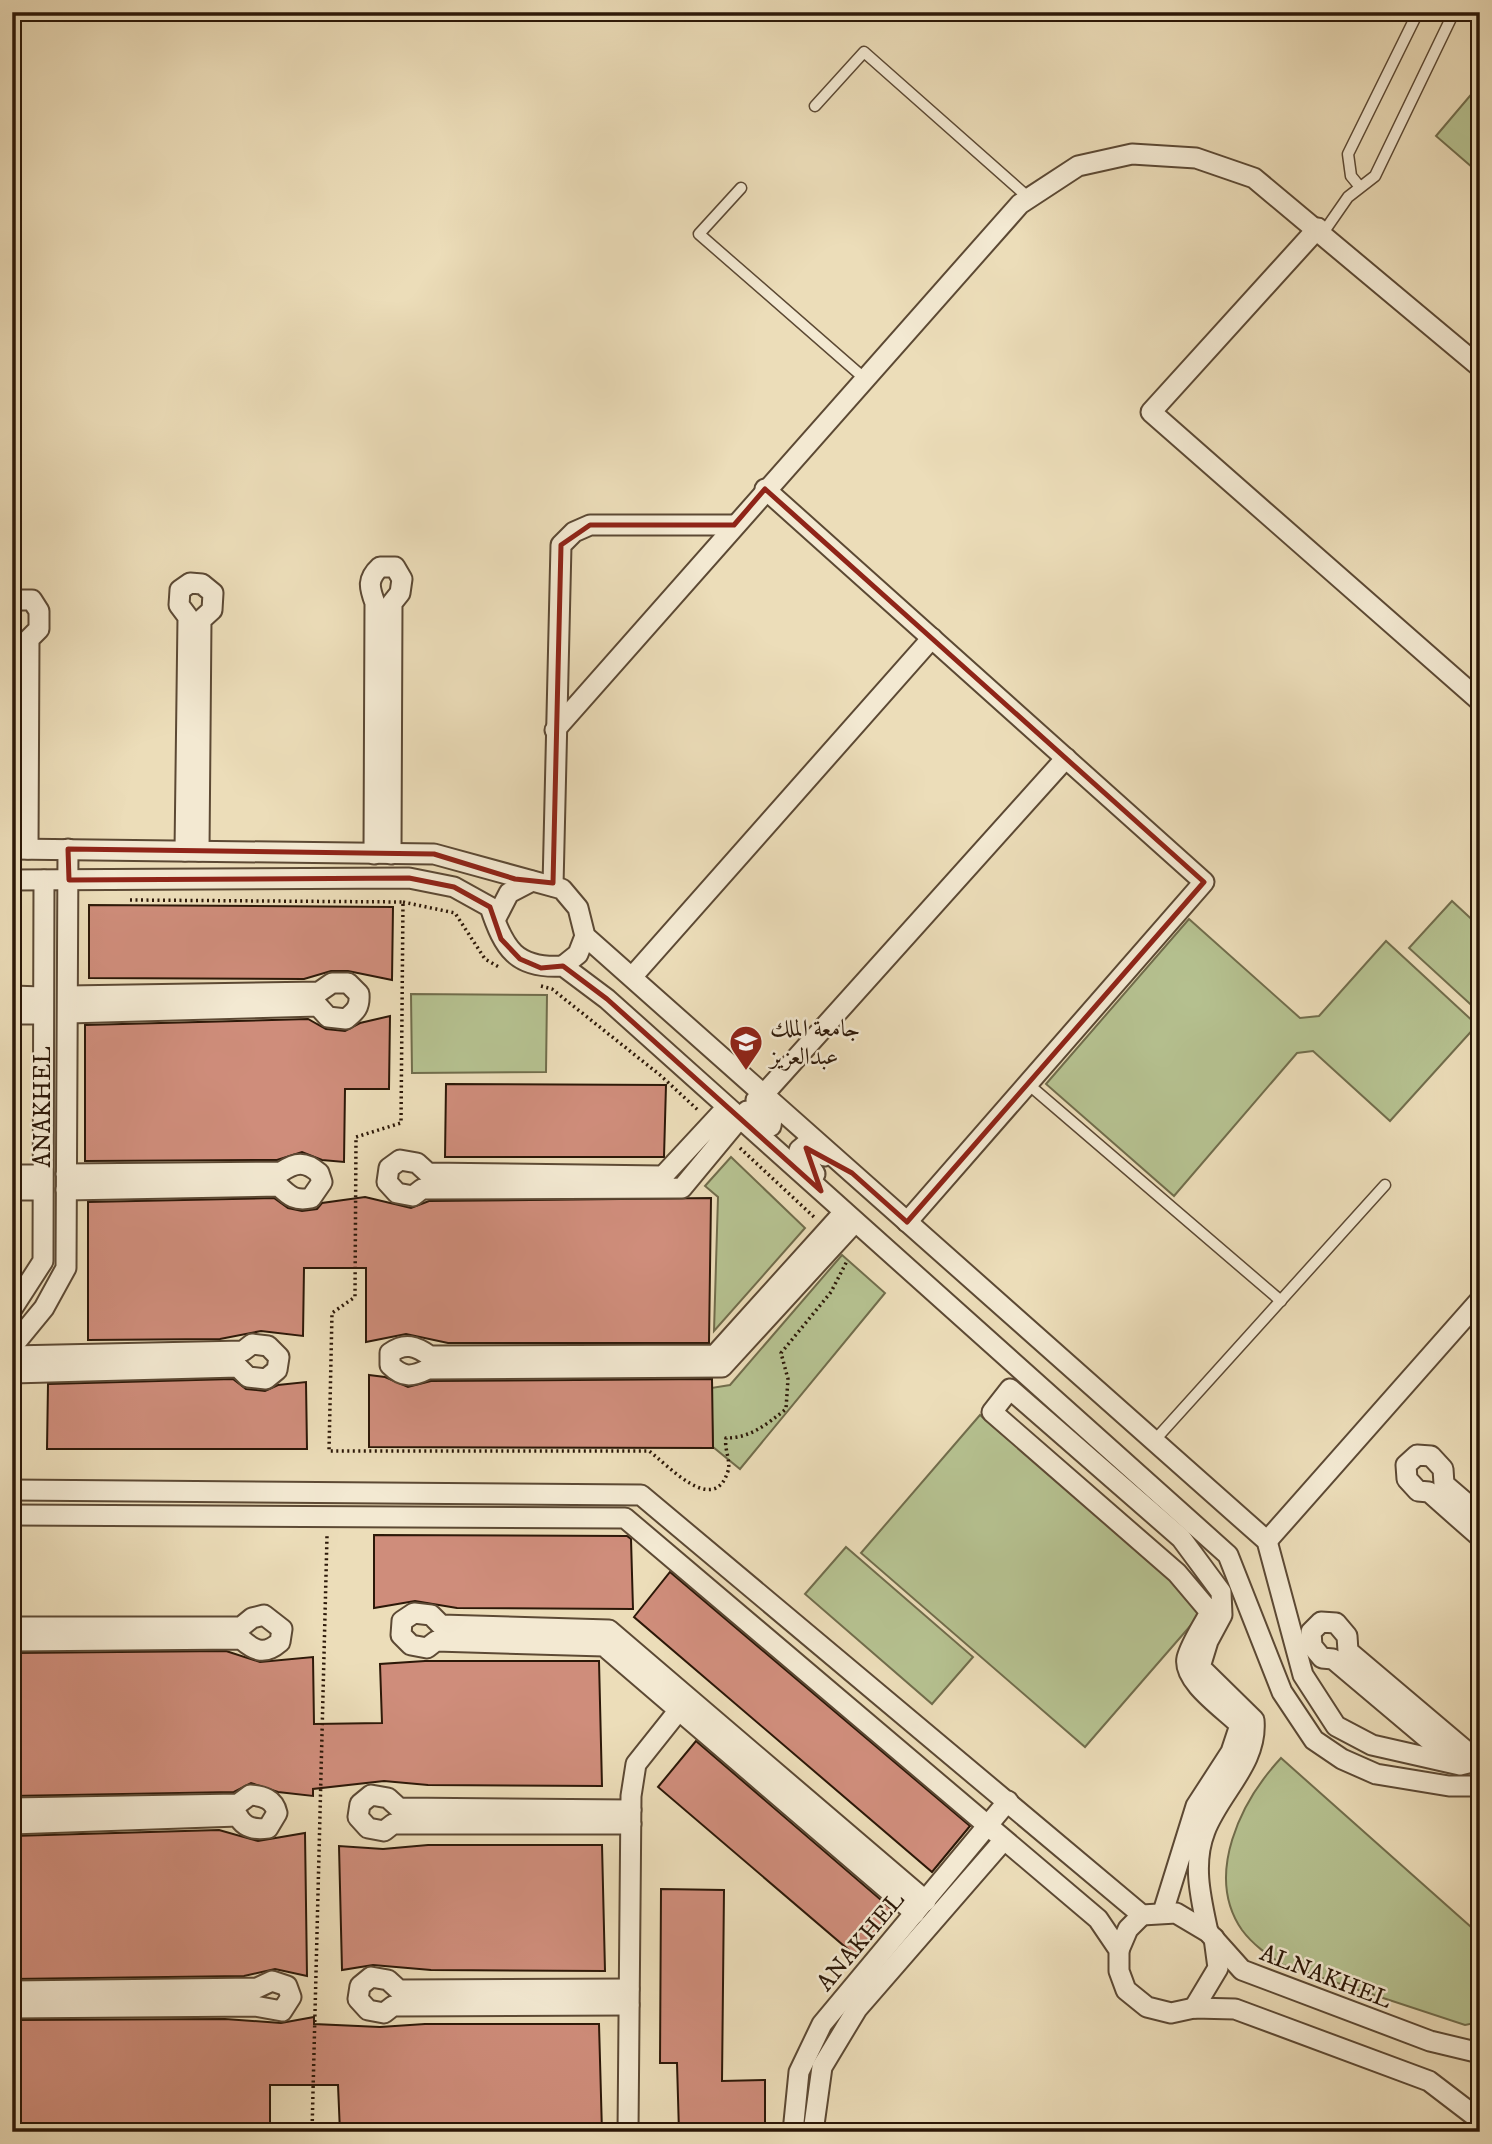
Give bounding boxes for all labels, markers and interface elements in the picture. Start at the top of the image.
place label: جامعة الملك عبدالعزيز [767,1014,860,1072]
school or university icon: جامعة الملك عبدالعزيز [727,1023,765,1072]
street label: ANAKHEL [28,1046,58,1168]
street label: ANAKHEL [810,1886,911,1998]
street label: ALNAKHEL [1256,1938,1396,2016]

